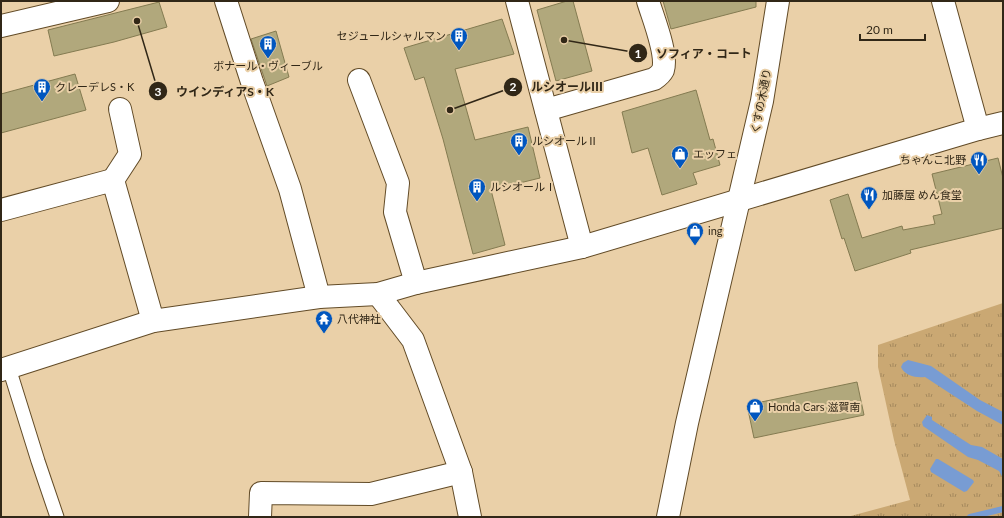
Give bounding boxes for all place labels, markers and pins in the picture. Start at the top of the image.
building icon: セジュールシャルマン [449,26,469,51]
place label: セジュールシャルマン [337,29,446,42]
building icon: ボナール・ヴィーブル [258,34,278,59]
callout: ソフィア・コート [628,41,760,65]
place label: ボナール・ヴィーブル [213,59,323,72]
callout: ルシオールⅢ [503,75,611,99]
building icon: クレーデレS・K [32,77,52,102]
callout: ウインディアS・K [148,79,283,103]
place label: クレーデレS・K [55,80,135,93]
building icon: ルシオールⅡ [509,131,529,156]
place label: ルシオールⅡ [532,134,598,147]
shop icon: エッフェ [670,144,690,169]
place label: エッフェ [693,147,737,160]
restaurant icon: ちゃんこ北野 [969,150,989,175]
place label: ちゃんこ北野 [900,153,966,166]
building icon: ルシオールⅠ [467,177,487,202]
place label: ルシオールⅠ [490,180,556,193]
restaurant icon: 加藤屋 めん食堂 [859,185,879,210]
place label: 加藤屋 めん食堂 [882,188,962,201]
shop icon: ing [685,221,705,246]
place label: ing [708,224,723,237]
temple icon: 八代神社 [314,309,334,334]
place label: 八代神社 [337,312,381,325]
shop icon: Honda Cars 滋賀南 [745,397,765,422]
place label: Honda Cars 滋賀南 [768,400,860,413]

